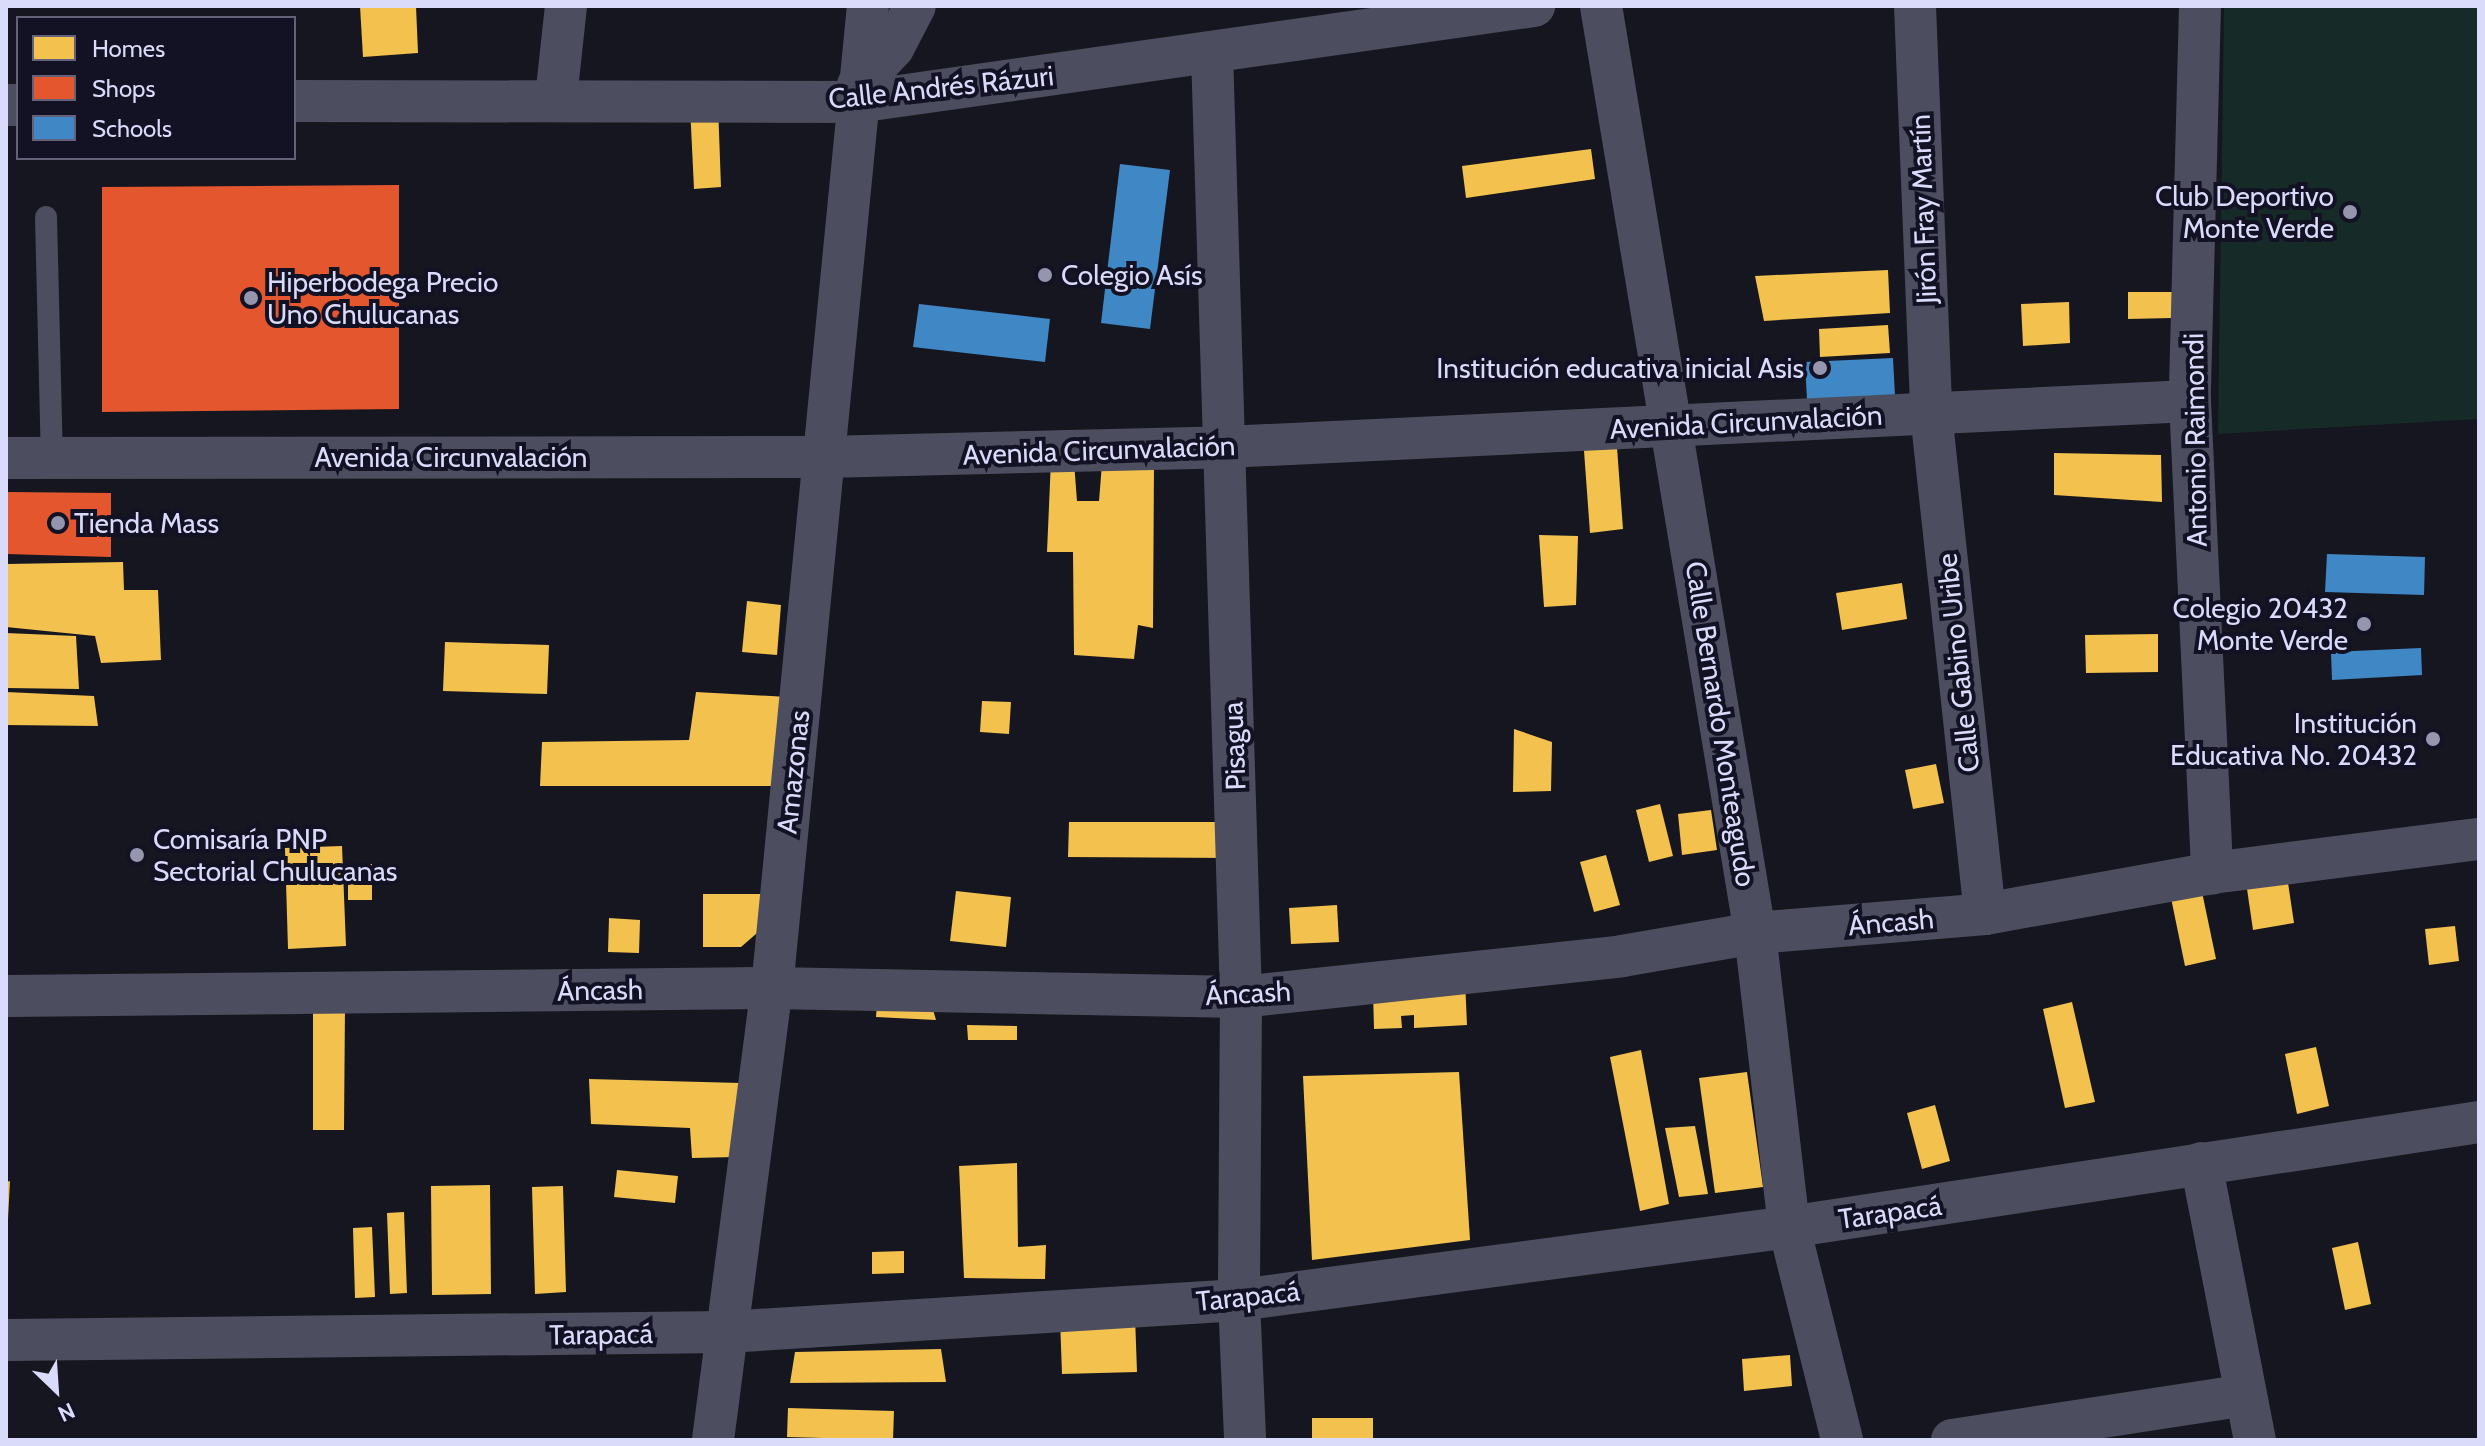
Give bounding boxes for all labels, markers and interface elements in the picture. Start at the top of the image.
legend [16,16,296,160]
text: Homes [92,34,165,63]
street label: Calle Andrés Rázuri [827,58,1055,116]
text: Shops [92,74,155,103]
text: Schools [92,114,172,143]
street label: Jirón Fray Martín [1903,114,1943,304]
place label: Club Deportivo Monte Verde [2155,179,2334,245]
marker: Club Deportivo Monte Verde [2341,203,2359,221]
place label: Colegio Asís [1061,258,1203,292]
place label: Hiperbodega Precio Uno Chulucanas [267,265,498,331]
marker: Colegio Asís [1036,266,1054,284]
marker: Hiperbodega Precio Uno Chulucanas [242,289,260,307]
street label: Antonio Raimondi [2176,333,2214,547]
place label: Institución educativa inicial Asis [1436,351,1804,385]
marker: Institución educativa inicial Asis [1811,359,1829,377]
street label: Avenida Circunvalación [1609,398,1883,446]
street label: Avenida Circunvalación [962,428,1236,472]
street label: Avenida Circunvalación [315,440,587,474]
place label: Tienda Mass [74,506,219,540]
marker: Tienda Mass [49,514,67,532]
street label: Calle Gabino Uribe [1930,552,1986,774]
street label: Calle Bernardo Monteagudo [1679,559,1763,889]
place label: Colegio 20432 Monte Verde [2173,591,2348,657]
marker: Colegio 20432 Monte Verde [2355,615,2373,633]
street label: Pisagua [1216,701,1252,791]
place label: Institución Educativa No. 20432 [2170,706,2417,772]
street label: Amazonas [770,708,816,836]
marker: Institución Educativa No. 20432 [2424,730,2442,748]
place label: Comisaría PNP Sectorial Chulucanas [153,822,397,888]
marker: Comisaría PNP Sectorial Chulucanas [128,846,146,864]
street label: Áncash [1847,902,1935,942]
street label: Áncash [557,972,643,1008]
street label: Áncash [1204,974,1292,1012]
street label: Tarapacá [1836,1188,1944,1236]
street label: Tarapacá [1195,1274,1301,1318]
street label: Tarapacá [549,1316,653,1352]
north arrow [16,1350,96,1430]
text: N [54,1397,79,1428]

